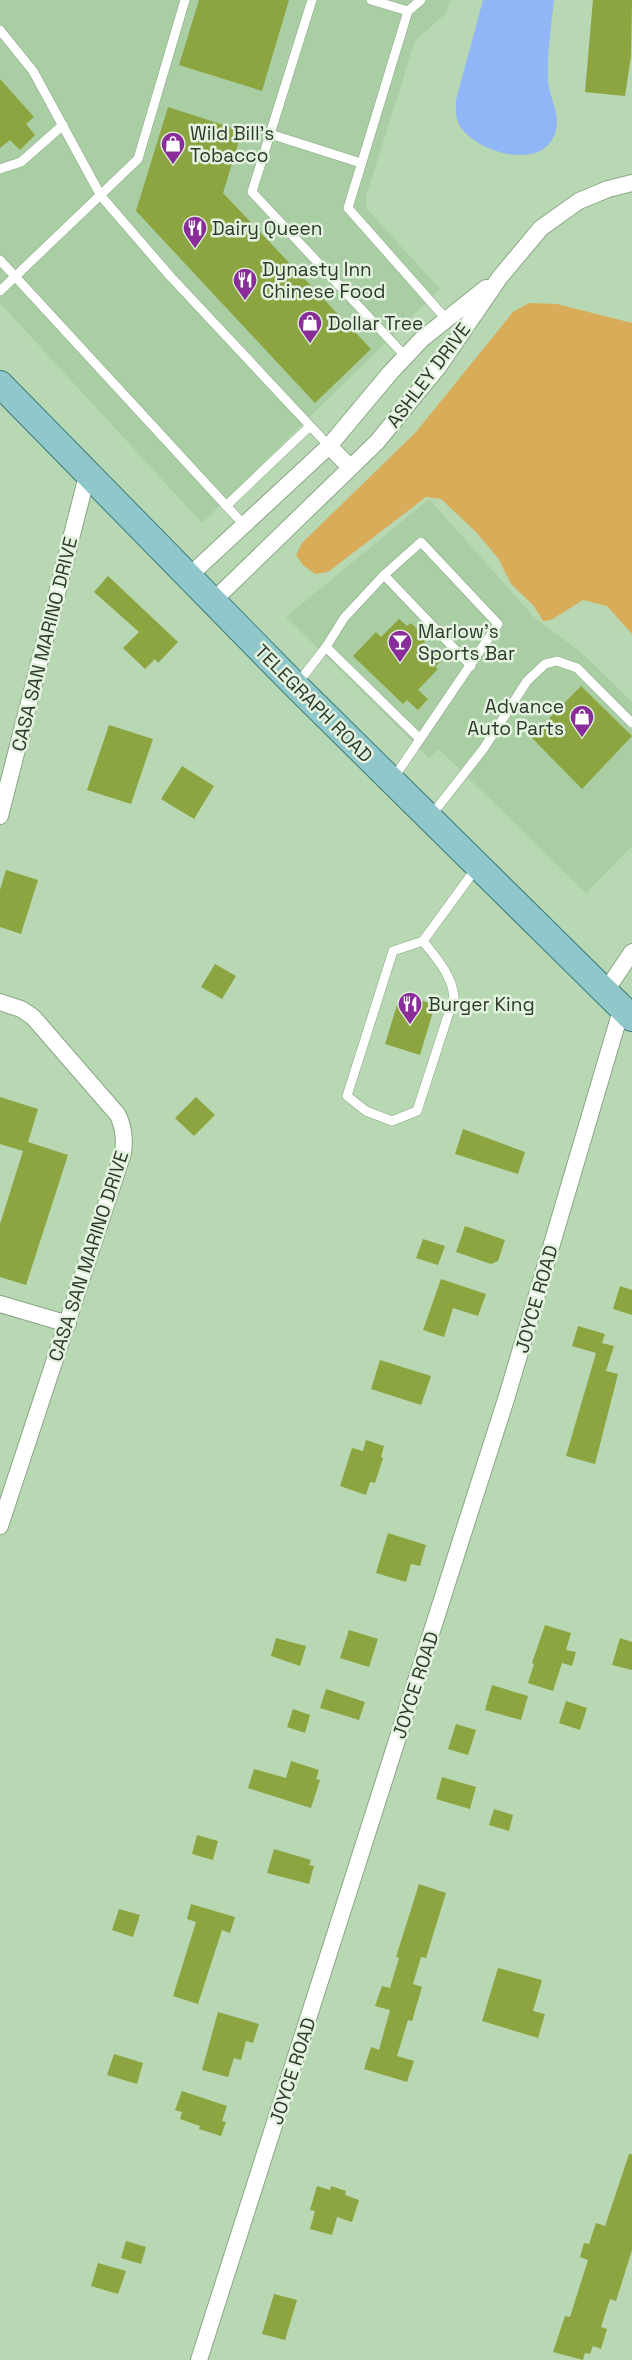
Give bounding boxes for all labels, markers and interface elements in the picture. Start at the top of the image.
place label: Wild Bill's Tobacco [190,121,274,168]
shop icon: Wild Bill's Tobacco [160,131,186,165]
restaurant icon: Dairy Queen [182,215,208,249]
place label: Dairy Queen [212,216,322,241]
place label: Dynasty Inn Chinese Food [262,257,385,304]
restaurant icon: Dynasty Inn Chinese Food [232,267,258,301]
shop icon: Dollar Tree [297,310,323,344]
place label: Dollar Tree [328,311,423,336]
street label: ASHLEY DRIVE [381,318,476,433]
street label: CASA SAN MARINO DRIVE [6,534,83,754]
place label: Marlow's Sports Bar [418,619,515,666]
bar icon: Marlow's Sports Bar [387,629,413,663]
street label: TELEGRAPH ROAD [249,639,378,768]
place label: Advance Auto Parts [467,694,564,741]
shop icon: Advance Auto Parts [569,704,595,738]
restaurant icon: Burger King [397,991,423,1025]
place label: Burger King [428,992,535,1017]
street label: CASA SAN MARINO DRIVE [43,1148,134,1365]
street label: JOYCE ROAD [509,1242,564,1356]
street label: JOYCE ROAD [386,1628,445,1742]
street label: JOYCE ROAD [263,2014,322,2128]

